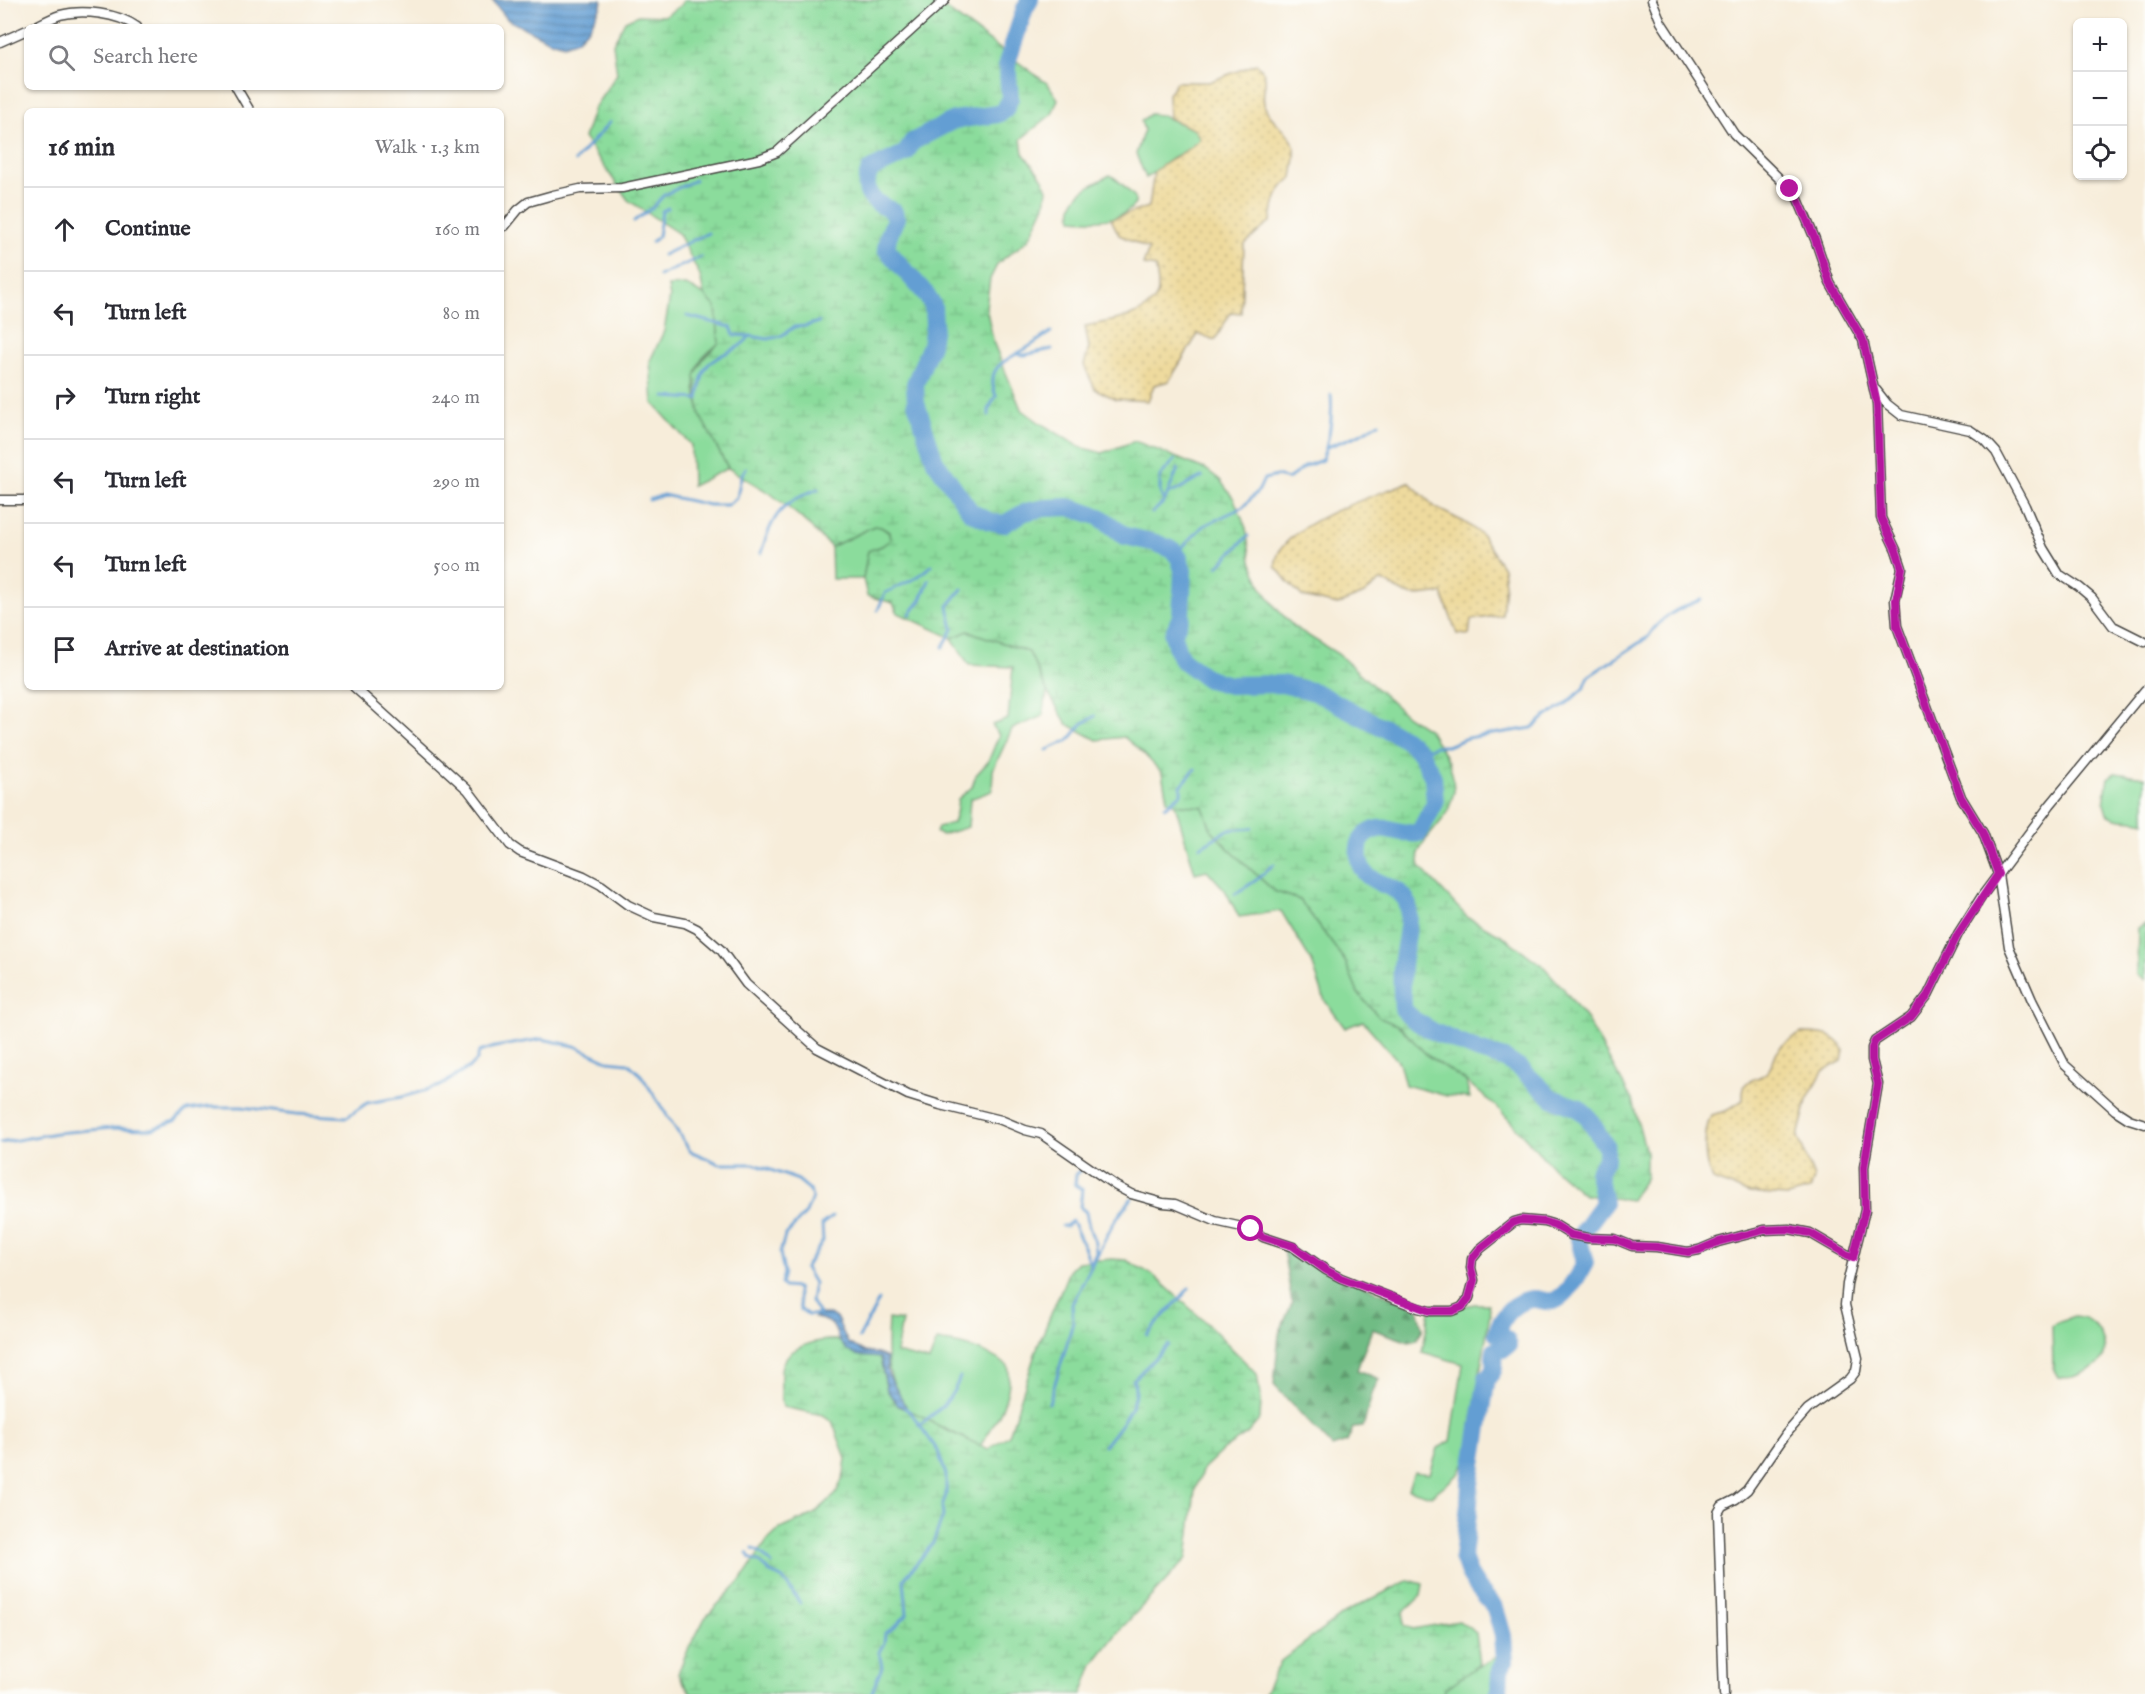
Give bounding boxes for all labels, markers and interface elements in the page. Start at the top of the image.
map controls [2073,18,2127,180]
button: + [2073,18,2127,72]
search box [24,24,504,90]
icon: search [45,41,78,74]
text: Search here [93,43,198,71]
button: − [2073,72,2127,126]
button: locate [2073,126,2127,180]
text: 16 min [48,131,115,164]
text: Walk · 1.3 km [374,135,480,160]
route end [1776,175,1802,201]
icon: ahead [48,213,81,246]
text: Continue [105,215,191,243]
text: 160 m [434,217,480,242]
icon: left [48,297,81,330]
text: Turn left [105,299,187,327]
text: 80 m [443,301,480,326]
icon: right [48,381,81,414]
text: Turn right [105,383,200,411]
text: 240 m [431,385,480,410]
icon: left [48,465,81,498]
text: Turn left [105,467,187,495]
text: 290 m [432,469,480,494]
icon: left [48,549,81,582]
text: Turn left [105,551,187,579]
text: 500 m [433,553,480,578]
icon: arrive [48,633,81,666]
text: Arrive at destination [105,635,289,663]
route start [1237,1215,1263,1241]

